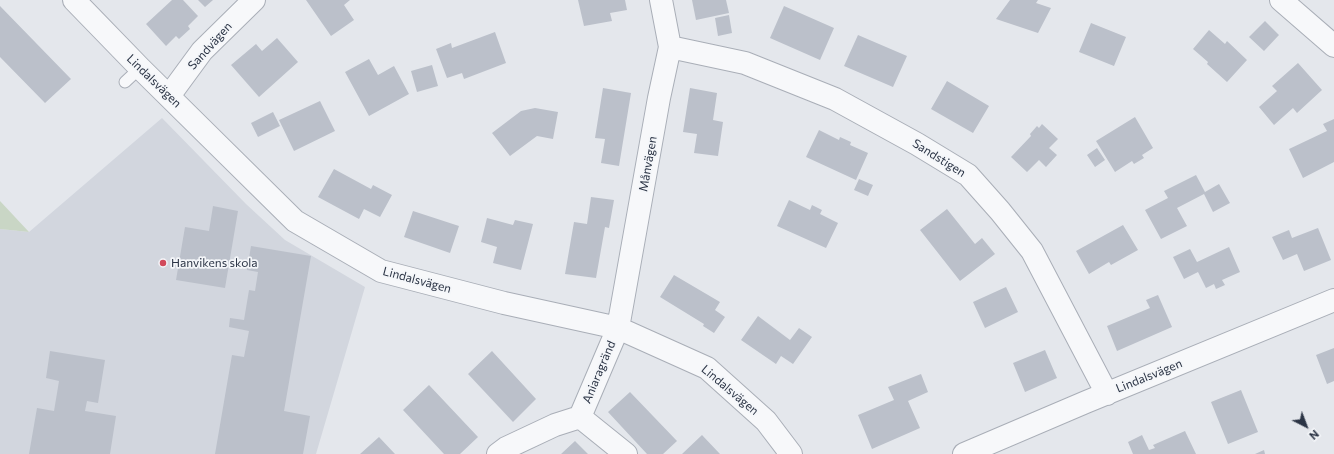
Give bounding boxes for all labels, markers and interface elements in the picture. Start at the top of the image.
street label: Sandvägen [185,19,235,73]
street label: Lindalsvägen [124,51,184,111]
street label: Månvägen [636,135,660,193]
street label: Sandstigen [910,136,968,180]
place label: Hanvikens skola [171,256,258,270]
marker: Hanvikens skola [158,258,168,268]
street label: Lindalsvägen [381,264,453,296]
street label: Aniaragränd [579,339,619,405]
street label: Lindalsvägen [1114,356,1184,396]
street label: Lindalsvägen [698,362,762,418]
north arrow [1286,406,1326,446]
text: N [1307,428,1322,443]

